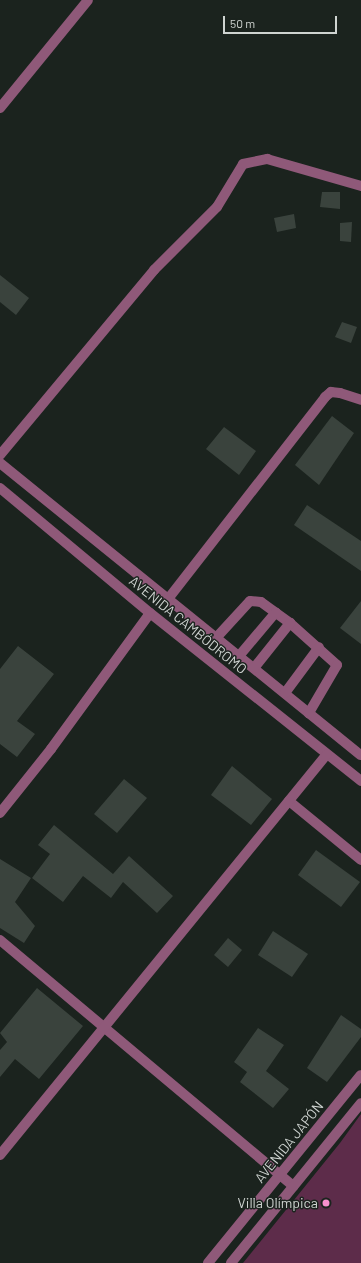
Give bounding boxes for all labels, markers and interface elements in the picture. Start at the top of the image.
scale bar [225,8,339,34]
text: 50 m [230,16,255,30]
street label: AVENIDA CAMBÓDROMO [126,572,250,678]
street label: AVENIDA JAPÓN [251,1098,327,1186]
place label: Villa Olímpica [238,1195,318,1211]
marker: Villa Olímpica [321,1198,331,1208]

